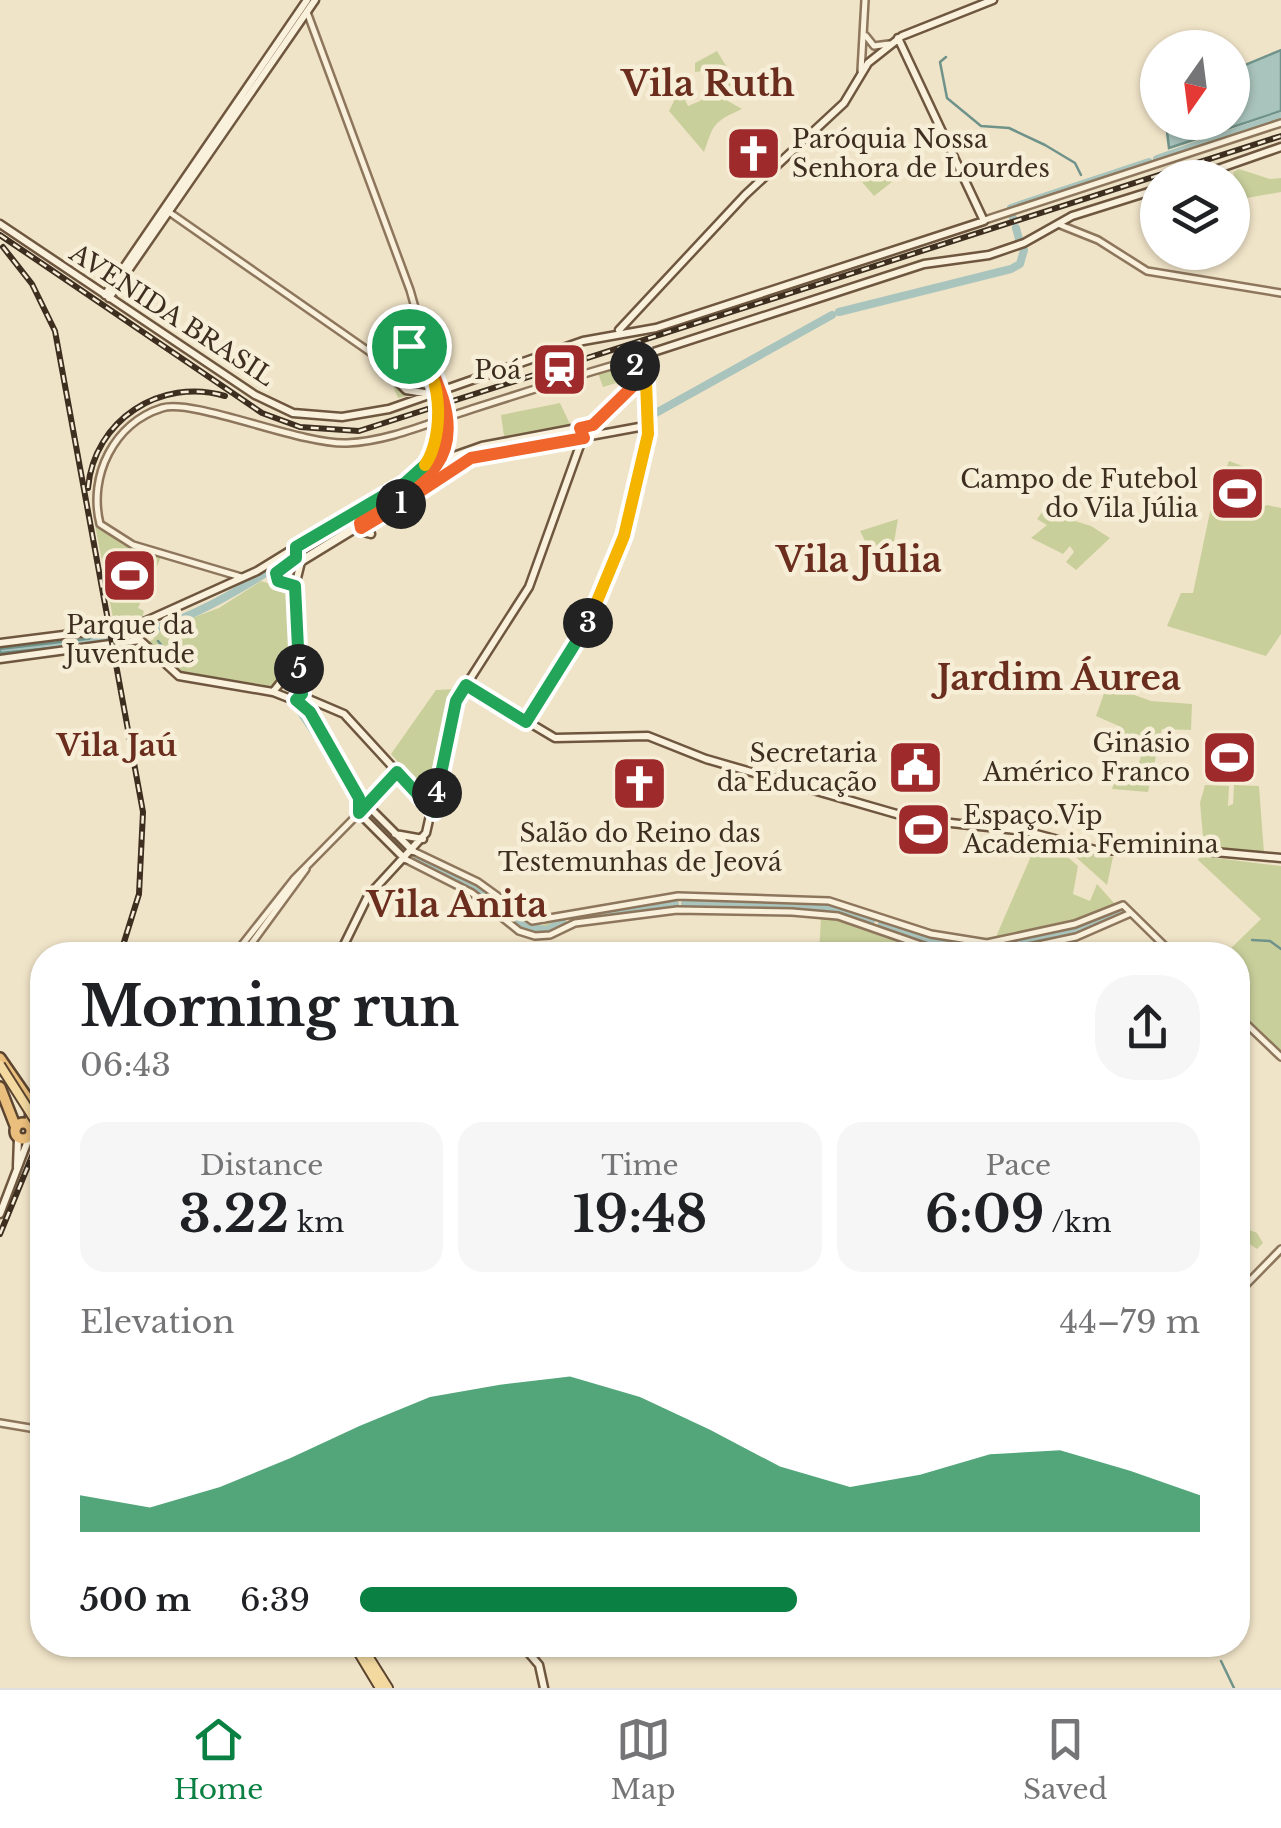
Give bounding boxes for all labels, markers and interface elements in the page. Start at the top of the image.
north arrow [1140,30,1250,140]
map controls [1140,30,1250,270]
district label: Vila Ruth [619,62,795,105]
church icon: Paróquia Nossa Senhora de Lourdes [723,123,783,183]
place label: Paróquia Nossa Senhora de Lourdes [792,124,1050,184]
button: layers [1140,160,1250,270]
street label: AVENIDA BRASIL [63,237,280,393]
pin [367,304,452,389]
icon: arrive [382,319,437,374]
station icon: Poá [530,340,590,400]
pin: 2 [610,341,660,391]
text: 2 [626,348,644,383]
place label: Poá [474,355,521,386]
sports icon: Campo de Futebol do Vila Júlia [1207,463,1267,523]
place label: Campo de Futebol do Vila Júlia [960,464,1198,524]
pin: 1 [376,479,426,529]
text: 1 [395,486,407,521]
district label: Vila Júlia [774,538,942,581]
sports icon: Parque da Juventude [100,546,160,606]
pin: 3 [563,598,613,648]
text: 3 [579,605,597,640]
place label: Parque da Juventude [62,610,195,670]
pin: 5 [274,644,324,694]
text: 5 [291,651,307,686]
district label: Jardim Áurea [931,656,1181,699]
district label: Vila Jaú [56,727,177,764]
sports icon: Ginásio Américo Franco [1199,727,1259,787]
place label: Ginásio Américo Franco [982,728,1190,788]
public building icon: Secretaria da Educação [886,737,946,797]
place label: Secretaria da Educação [717,738,877,798]
church icon: Salão do Reino das Testemunhas de Jeová [610,754,670,814]
pin: 4 [412,768,462,818]
text: 4 [428,775,446,810]
sports icon: Espaço.Vip Academia Feminina [894,799,954,859]
place label: Espaço.Vip Academia Feminina [962,800,1219,860]
place label: Salão do Reino das Testemunhas de Jeová [498,818,782,878]
district label: Vila Anita [365,883,547,926]
text: Morning run [80,973,459,1041]
button: share [1095,975,1200,1080]
text: 06:43 [80,1045,171,1085]
text: Distance [200,1148,323,1183]
text: Time [601,1148,679,1183]
text: Pace [986,1148,1051,1183]
text: 3.22 [179,1183,289,1246]
text: 19:48 [573,1183,707,1246]
text: 6:09 [925,1183,1044,1246]
text: km [289,1205,344,1240]
text: /km [1044,1205,1112,1240]
text: Elevation [80,1302,234,1342]
text: 44–79 m [1060,1302,1200,1342]
text: 500 m [80,1580,191,1620]
text: 6:39 [240,1580,310,1620]
tab: Home [174,1712,263,1807]
tab: Map [611,1712,676,1807]
tab: Saved [1023,1712,1107,1807]

